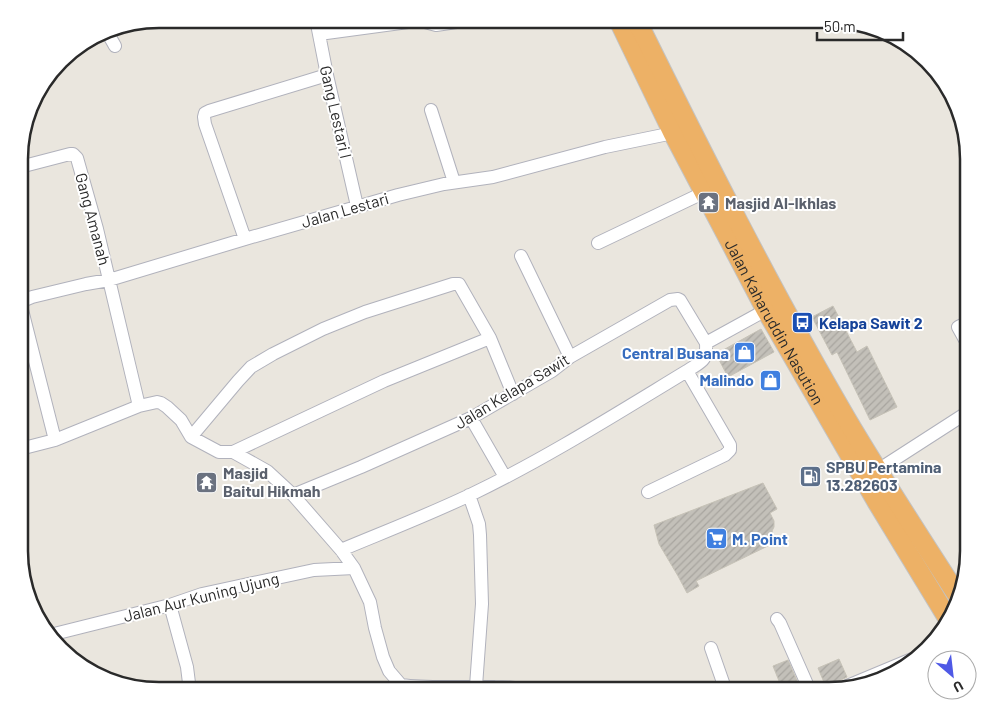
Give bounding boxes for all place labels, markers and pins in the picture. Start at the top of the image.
temple icon: Masjid Al-Ikhlas [697,191,721,215]
place label: Masjid Al-Ikhlas [725,193,836,212]
bus stop icon: Kelapa Sawit 2 [791,311,815,335]
place label: Kelapa Sawit 2 [819,313,923,332]
shop icon: Central Busana [733,341,757,365]
place label: Central Busana [622,343,729,362]
shop icon: Malindo [758,368,782,392]
place label: Malindo [699,370,754,389]
place label: SPBU Pertamina 13.282603 [826,457,941,494]
place label: Masjid Baitul Hikmah [223,463,321,500]
fuel station icon: SPBU Pertamina 13.282603 [798,464,822,488]
temple icon: Masjid Baitul Hikmah [195,470,219,494]
supermarket icon: M. Point [704,527,728,551]
place label: M. Point [732,529,788,548]

